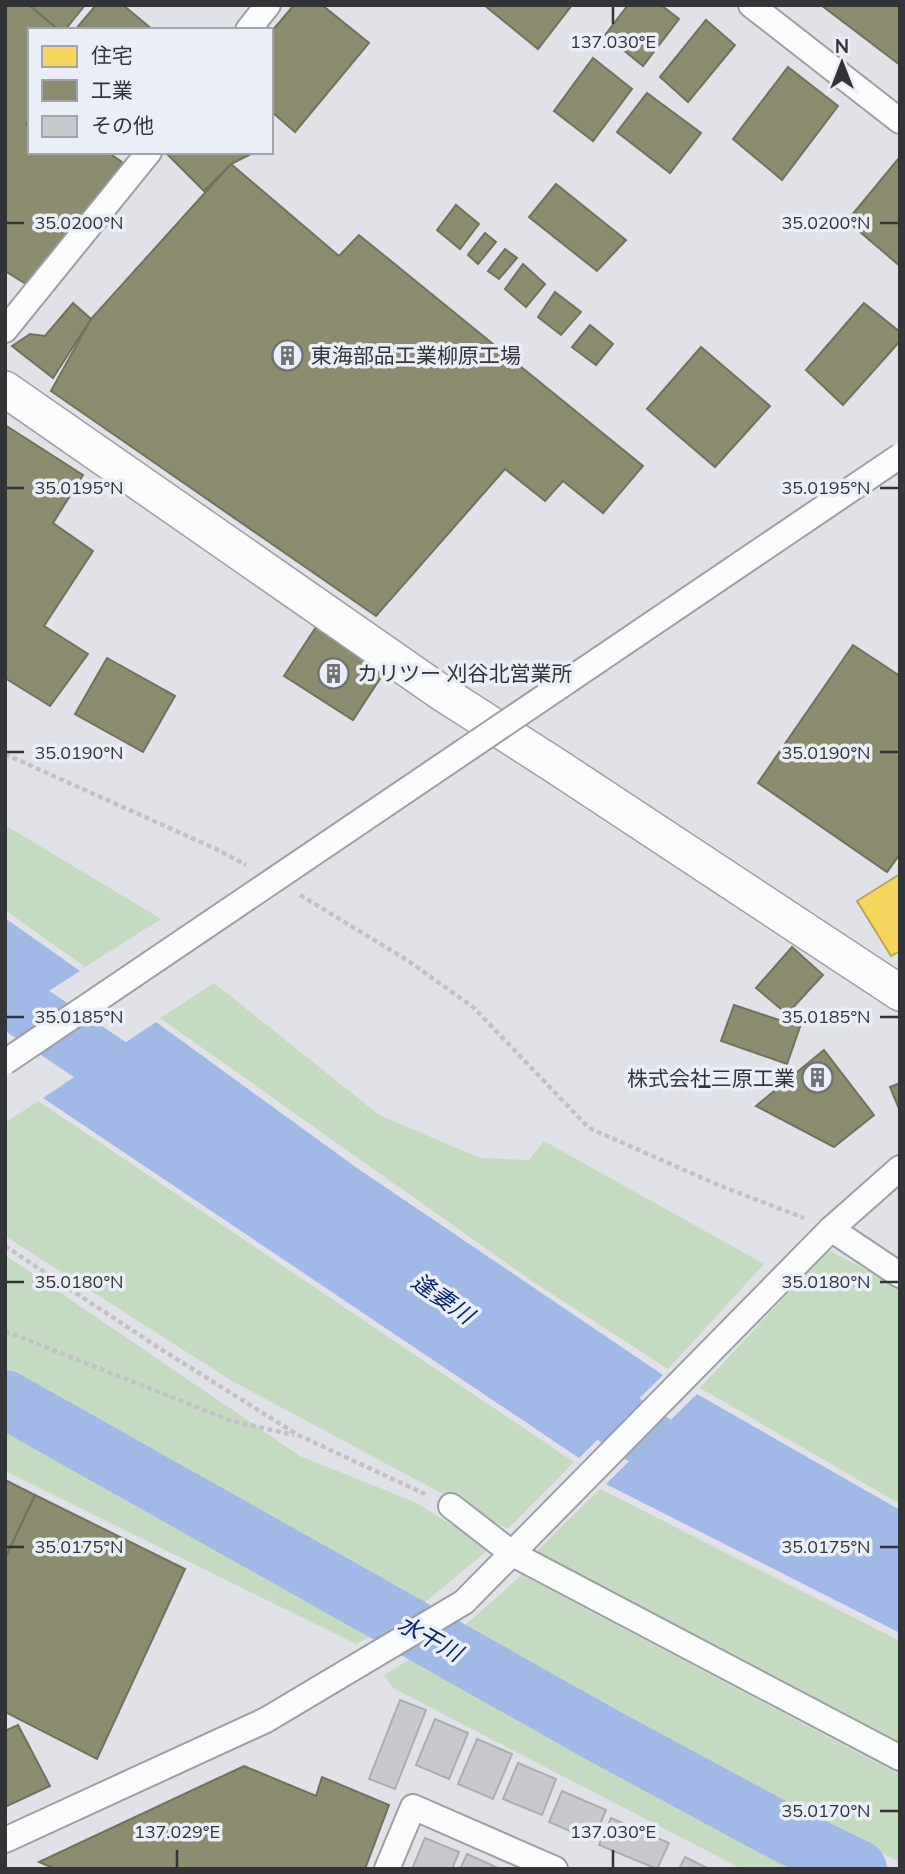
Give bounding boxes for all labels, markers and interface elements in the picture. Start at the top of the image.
legend [28,28,273,154]
north arrow [807,28,877,98]
text: 137.030°E [570,30,656,53]
text: N [835,34,849,58]
text: 住宅 [91,42,133,68]
text: 工業 [91,77,133,103]
text: その他 [91,112,154,138]
text: 35.0200°N [34,211,124,234]
text: 35.0200°N [781,211,871,234]
building icon: 東海部品工業柳原工場 [271,338,305,372]
place label: 東海部品工業柳原工場 [311,342,521,368]
text: 35.0195°N [34,476,124,499]
text: 35.0195°N [781,476,871,499]
building icon: カリツー 刈谷北営業所 [317,656,351,690]
place label: カリツー 刈谷北営業所 [357,660,572,686]
text: 35.0190°N [34,741,124,764]
text: 35.0190°N [781,741,871,764]
text: 35.0185°N [34,1005,124,1028]
text: 35.0185°N [781,1005,871,1028]
building icon: 株式会社三原工業 [801,1061,835,1095]
place label: 株式会社三原工業 [627,1065,795,1091]
water label: 逢妻川 [406,1266,482,1331]
text: 35.0180°N [34,1270,124,1293]
text: 35.0180°N [781,1270,871,1293]
text: 35.0175°N [34,1535,124,1558]
text: 35.0175°N [781,1535,871,1558]
water label: 水干川 [393,1609,470,1669]
text: 35.0170°N [781,1799,871,1822]
text: 137.029°E [134,1820,220,1843]
text: 137.030°E [570,1820,656,1843]

